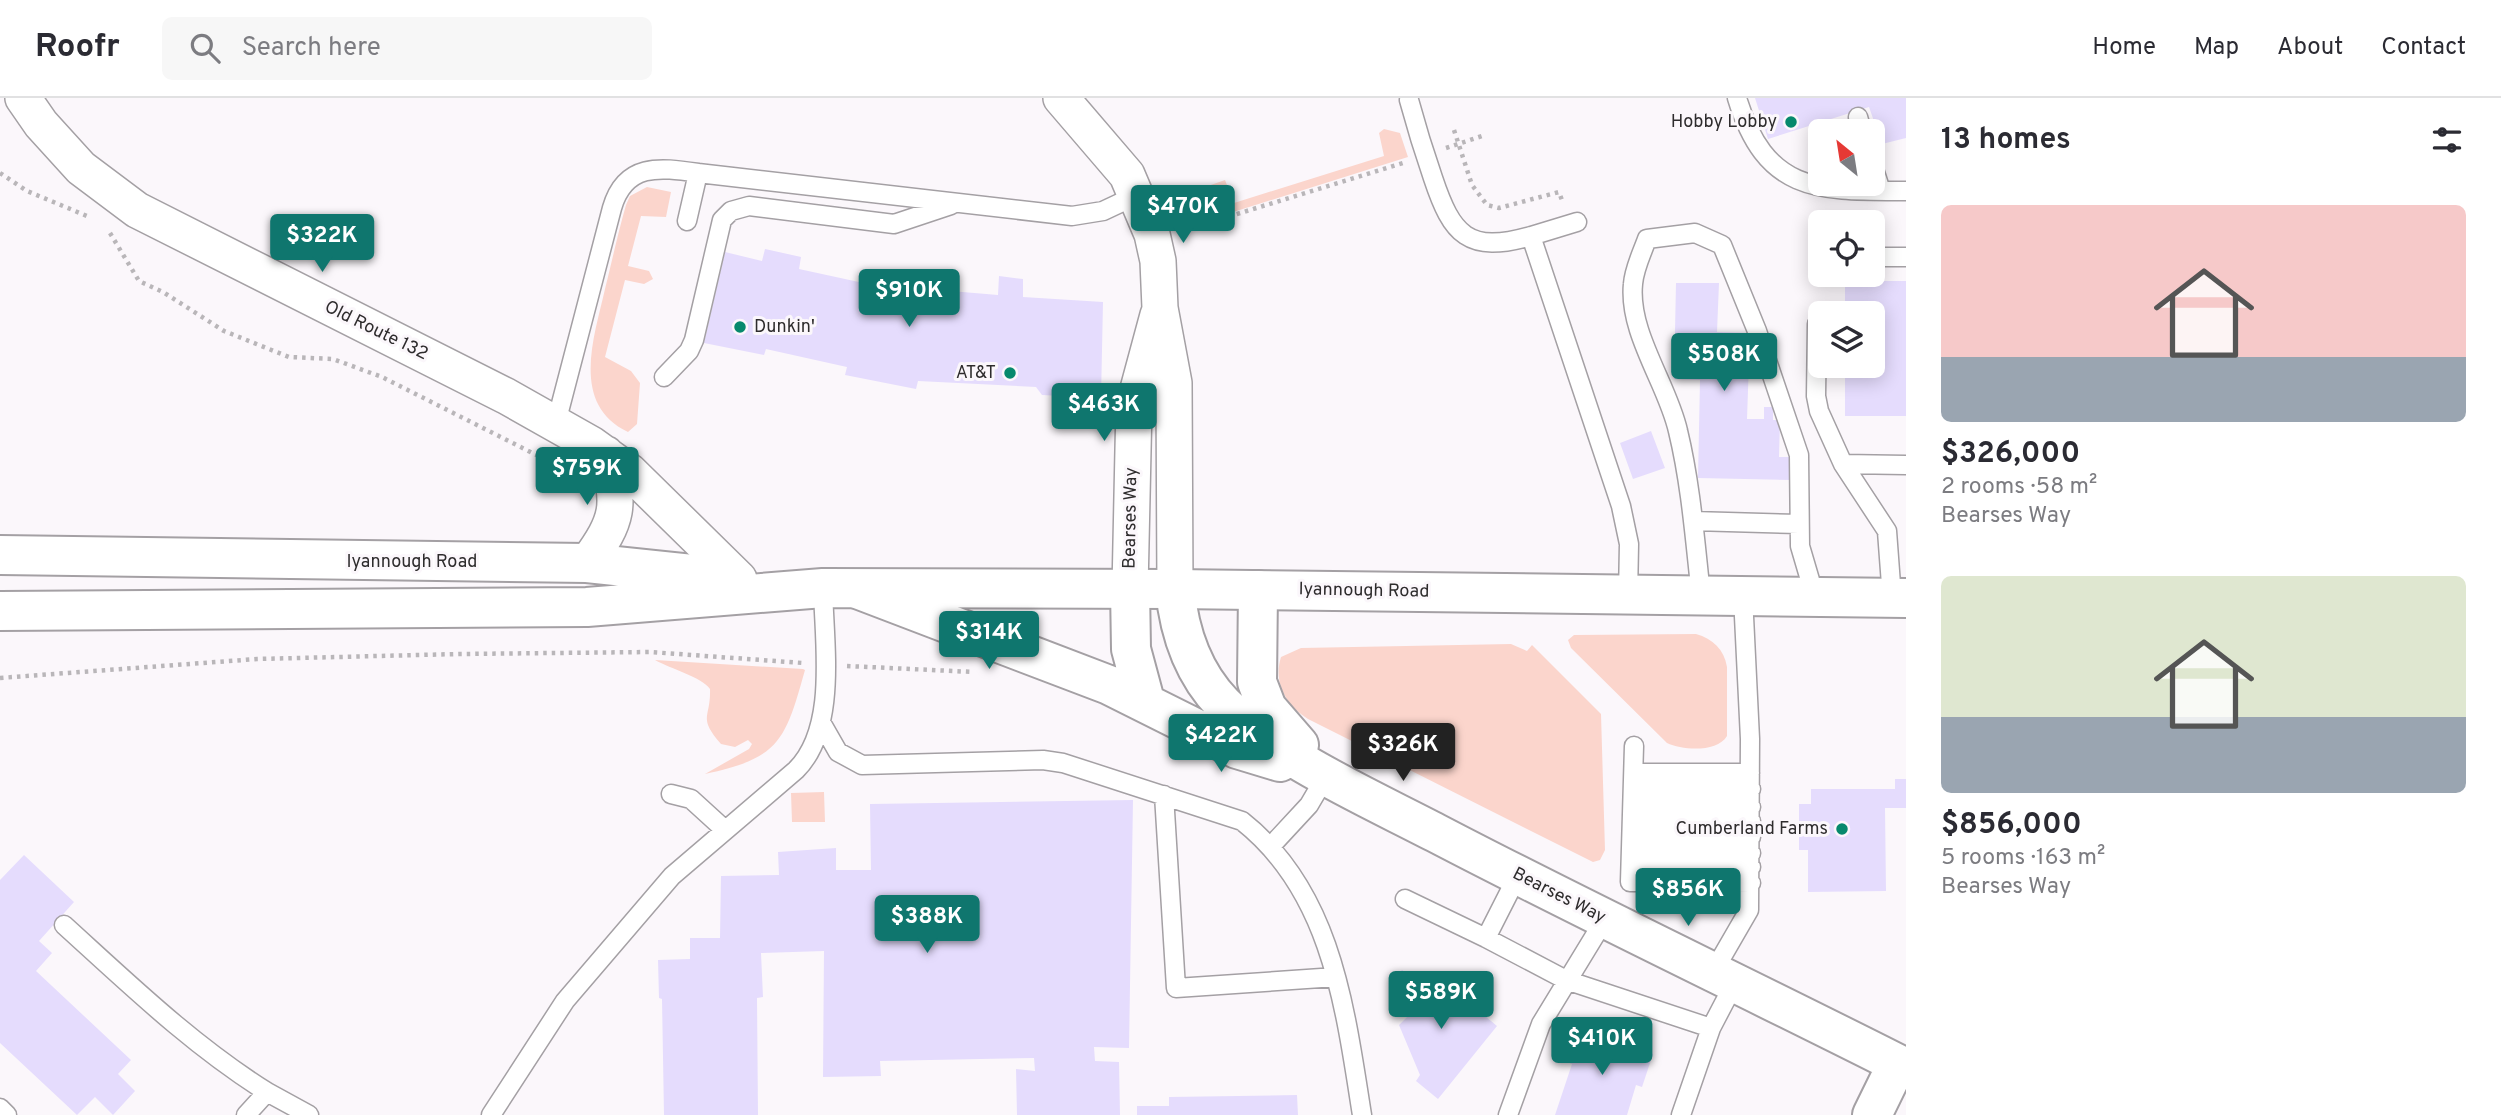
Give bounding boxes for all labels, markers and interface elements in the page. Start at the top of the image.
search box [162,17,652,80]
text: Roofr [35,27,120,69]
icon: search [186,29,224,67]
text: Search here [242,32,381,65]
text: Home [2092,33,2156,63]
text: Map [2194,33,2239,63]
text: About [2277,33,2343,63]
text: Contact [2381,33,2466,63]
place label: Hobby Lobby [1671,111,1777,134]
marker: Hobby Lobby [1783,114,1799,130]
north arrow [1808,119,1885,196]
map controls [1808,119,1885,378]
icon: filters [2428,121,2466,159]
text: 13 homes [1941,122,2071,159]
pin: $470K [1134,186,1232,245]
text: $470K [1147,193,1219,222]
button: locate [1808,210,1885,287]
pin: $322K [273,214,371,274]
text: $322K [286,222,358,251]
icon: home [2141,250,2267,376]
pin: $910K [860,270,958,329]
text: $910K [875,277,943,306]
street label: Old Route 132 [320,296,432,366]
button: layers [1808,301,1885,378]
place label: Dunkin' [754,316,815,339]
marker: Dunkin' [732,319,748,335]
pin: $508K [1675,334,1773,393]
text: $508K [1687,341,1761,370]
place label: AT&T [956,362,996,385]
marker: AT&T [1002,365,1018,381]
pin: $463K [1055,384,1153,443]
text: $463K [1068,391,1140,420]
text: $326,000 [1941,436,2080,473]
pin: $759K [538,448,636,507]
text: $759K [552,455,622,484]
street label: Bearses Way [1119,467,1143,569]
text: 2 rooms · 58 m² [1941,473,2097,502]
text: Bearses Way [1941,502,2071,531]
street label: Iyannough Road [347,551,478,574]
street label: Iyannough Road [1298,578,1430,604]
pin: $314K [940,612,1038,671]
text: $314K [955,619,1023,648]
icon: home [2141,621,2267,747]
pin: $422K [1172,714,1270,774]
text: $422K [1184,722,1258,751]
pin: $326K [1354,724,1452,783]
text: $326K [1367,731,1439,760]
text: $856,000 [1941,807,2082,844]
place label: Cumberland Farms [1676,818,1828,841]
marker: Cumberland Farms [1834,821,1850,837]
text: 5 rooms · 163 m² [1941,844,2105,873]
street label: Bearses Way [1508,863,1610,929]
pin: $856K [1639,868,1737,928]
text: Bearses Way [1941,873,2071,902]
text: $856K [1652,876,1724,905]
pin: $388K [878,896,976,955]
text: $388K [891,903,963,932]
pin: $589K [1392,972,1490,1031]
text: $589K [1405,979,1477,1008]
pin: $410K [1553,1018,1651,1077]
text: $410K [1567,1025,1637,1054]

